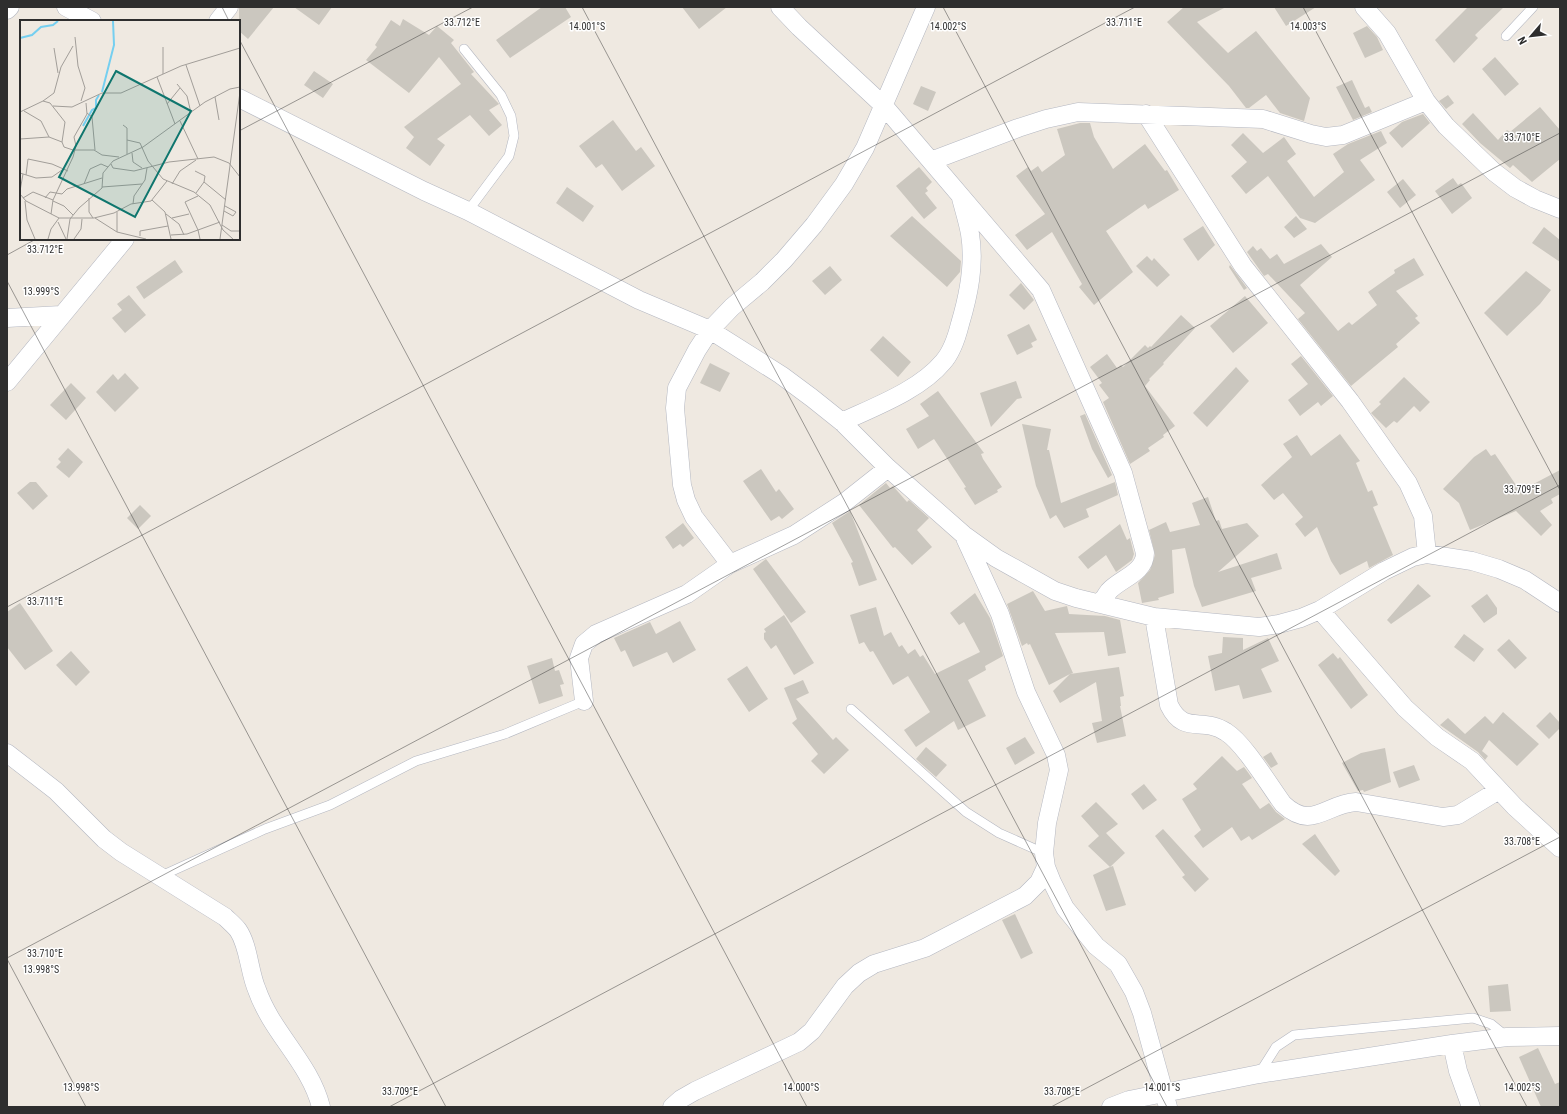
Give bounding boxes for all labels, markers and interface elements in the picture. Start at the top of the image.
north arrow [1511,16,1551,56]
text: 33.712°E [444,17,480,28]
text: 33.711°E [1106,17,1142,28]
inset map [20,20,240,240]
text: 14.001°S [569,21,605,32]
text: 14.002°S [930,21,966,32]
text: 14.003°S [1290,21,1326,32]
text: N [1515,34,1530,46]
text: 33.710°E [1504,132,1540,143]
text: 33.712°E [27,244,63,255]
text: 13.999°S [23,286,59,297]
text: 33.709°E [1504,484,1540,495]
text: 33.711°E [27,596,63,607]
text: 33.708°E [1504,836,1540,847]
text: 33.710°E [27,948,63,959]
text: 13.998°S [23,964,59,975]
text: 13.998°S [63,1082,99,1093]
text: 14.000°S [783,1082,819,1093]
text: 14.001°S [1144,1082,1180,1093]
text: 14.002°S [1504,1082,1540,1093]
text: 33.709°E [382,1086,418,1097]
text: 33.708°E [1044,1086,1080,1097]

